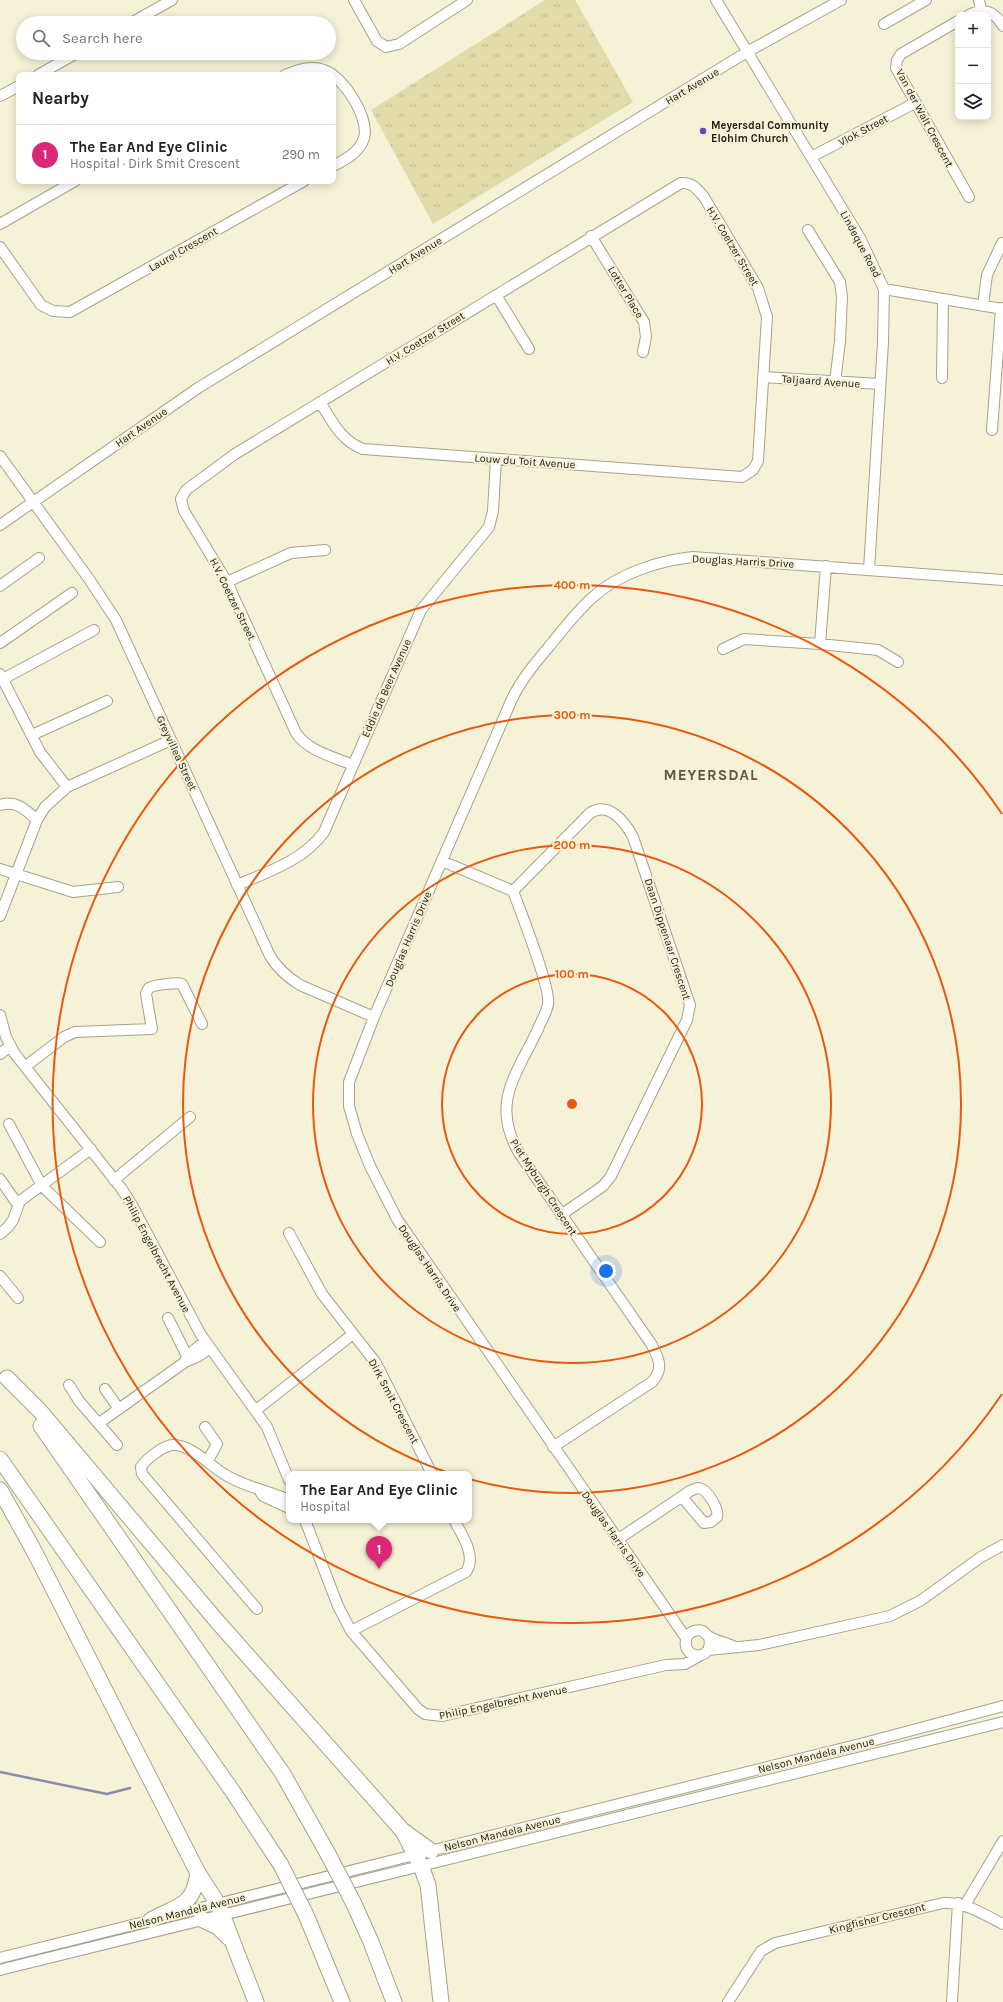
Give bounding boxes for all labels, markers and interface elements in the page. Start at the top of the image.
map controls [955,12,991,120]
button: + [955,12,991,48]
search box [16,16,336,60]
icon: search [30,27,52,49]
text: Search here [62,29,143,47]
button: − [955,48,991,84]
street label: Hart Avenue [663,65,722,108]
street label: Van der Walt Crescent [893,67,956,170]
button: layers [955,84,991,120]
text: Nearby [32,88,89,108]
street label: Vlok Street [836,112,890,149]
place label: Meyersdal Community Elohim Church [711,119,829,145]
marker: Meyersdal Community Elohim Church [698,126,708,136]
text: The Ear And Eye Clinic [70,138,227,156]
text: 1 [43,147,47,162]
text: 290 m [282,147,320,162]
text: Hospital · Dirk Smit Crescent [70,156,240,171]
street label: H.V. Coetzer Street [704,204,761,288]
street label: Lindeque Road [837,209,884,280]
street label: Laurel Crescent [146,224,220,274]
street label: Hart Avenue [386,234,445,277]
street label: Lotter Place [605,264,646,321]
street label: H.V. Coetzer Street [384,309,467,368]
street label: Taljaard Avenue [781,372,861,391]
street label: Hart Avenue [113,405,170,450]
street label: Louw du Toit Avenue [474,451,576,472]
street label: Douglas Harris Drive [692,552,795,571]
street label: H.V. Coetzer Street [207,556,258,643]
text: 400 m [554,578,590,592]
street label: Eddie de Beer Avenue [359,637,414,739]
text: 300 m [553,708,591,722]
street label: Greyvillea Street [153,714,200,793]
district label: MEYERSDAL [664,766,758,784]
text: 200 m [554,838,590,852]
street label: Daan Dippenaar Crescent [642,877,693,1002]
street label: Douglas Harris Drive [382,889,435,989]
text: 100 m [555,967,589,981]
centre of rings [565,1097,579,1111]
street label: Piet Myburgh Crescent [507,1136,580,1238]
street label: Philip Engelbrecht Avenue [120,1194,193,1315]
street label: Douglas Harris Drive [396,1222,464,1315]
your location [596,1261,616,1281]
street label: Dirk Smit Crescent [366,1356,421,1446]
popup [286,1471,472,1523]
text: The Ear And Eye Clinic [300,1481,458,1499]
street label: Douglas Harris Drive [579,1489,648,1580]
text: Hospital [300,1499,350,1514]
pin: 1 [366,1536,392,1569]
street label: Philip Engelbrecht Avenue [438,1682,569,1722]
street label: Nelson Mandela Avenue [757,1735,876,1776]
street label: Nelson Mandela Avenue [443,1813,562,1854]
street label: Nelson Mandela Avenue [128,1891,247,1932]
street label: Kingfisher Crescent [828,1900,927,1937]

